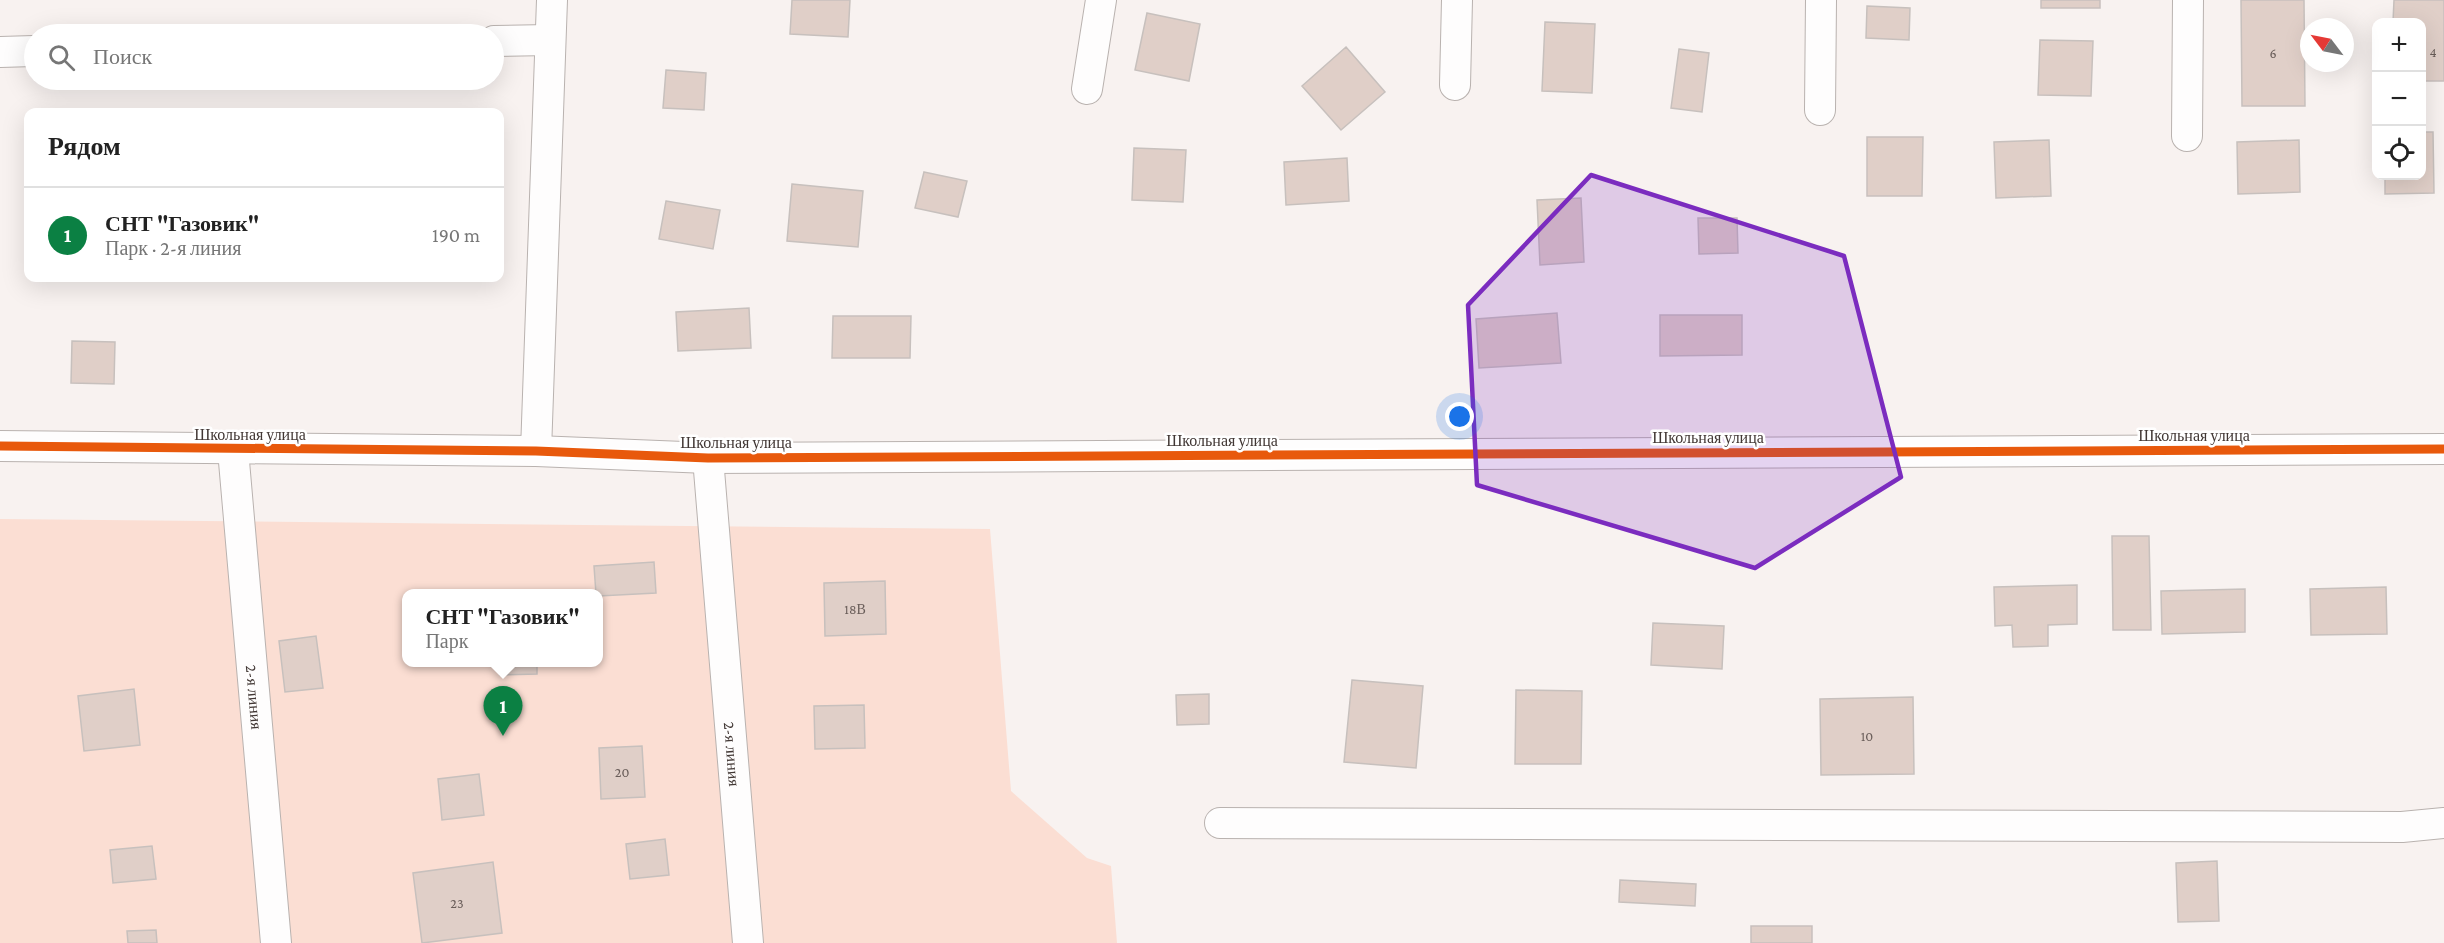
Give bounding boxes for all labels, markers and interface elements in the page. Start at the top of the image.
north arrow [2300,18,2354,72]
map controls [2372,18,2426,180]
button: + [2372,18,2426,72]
search box [24,24,504,90]
icon: search [45,41,78,74]
text: Поиск [93,44,152,69]
house number: 4 [2429,44,2437,60]
house number: 6 [2269,45,2277,61]
button: − [2372,72,2426,126]
button: locate [2372,126,2426,180]
text: Рядом [48,132,121,161]
text: СНТ "Газовик" [105,211,259,236]
text: 1 [64,224,71,246]
text: 190 m [432,224,480,246]
text: Парк · 2-я линия [105,237,241,259]
your location [1445,402,1474,431]
street label: Школьная улица [194,426,306,444]
street label: Школьная улица [2138,427,2250,445]
street label: Школьная улица [1652,429,1764,447]
street label: Школьная улица [1166,432,1278,450]
street label: Школьная улица [680,434,792,452]
popup [402,589,603,667]
house number: 18В [844,601,866,617]
text: СНТ "Газовик" [425,604,580,629]
text: Парк [425,630,468,652]
street label: 2-я линия [243,664,265,731]
pin: 1 [484,686,522,736]
street label: 2-я линия [721,721,743,788]
house number: 10 [1861,728,1873,744]
house number: 20 [615,764,629,780]
house number: 23 [450,895,464,911]

